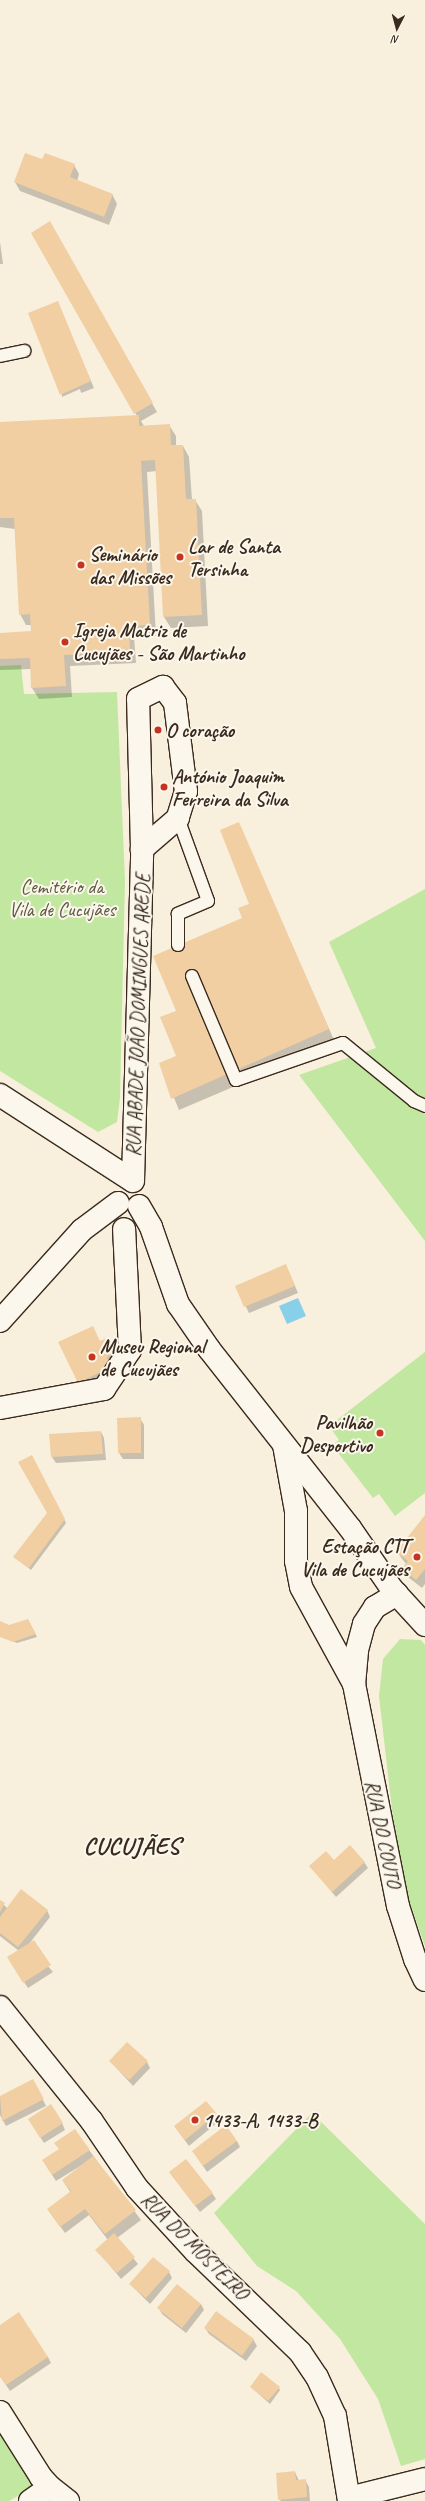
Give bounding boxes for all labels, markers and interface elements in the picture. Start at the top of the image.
north arrow [377,8,417,48]
text: N [392,33,400,47]
place label: Lar de Santa Tersinha [188,534,280,581]
place label: Seminário das Missões [89,542,171,589]
marker: Lar de Santa Tersinha [175,552,185,562]
marker: Seminário das Missões [76,560,86,570]
place label: Igreja Matriz de Cucujães - São Martinho [73,618,245,665]
marker: Igreja Matriz de Cucujães - São Martinho [60,637,70,647]
place label: O coração [166,718,234,742]
marker: O coração [153,725,163,735]
place label: António Joaquim Ferreira da Silva [172,764,288,811]
marker: António Joaquim Ferreira da Silva [159,782,169,792]
street label: RUA ABADE JOÃO DOMINGUES AREDE [121,872,155,1158]
park label: Cemitério da Vila de Cucujães [9,875,115,922]
place label: Museu Regional de Cucujães [100,1334,205,1381]
marker: Museu Regional de Cucujães [87,1352,97,1362]
place label: Pavilhão Desportivo [300,1410,372,1457]
marker: Pavilhão Desportivo [375,1428,385,1438]
place label: Estação CTT Vila de Cucujães [301,1534,409,1581]
marker: Estação CTT Vila de Cucujães [412,1552,422,1562]
street label: RUA DO COUTO [360,1778,406,1890]
district label: CUCUJÃES [83,1833,181,1861]
place label: 1433-A, 1433-B [203,2108,318,2132]
marker: 1433-A, 1433-B [190,2115,200,2125]
street label: RUA DO MOSTEIRO [136,2187,254,2305]

